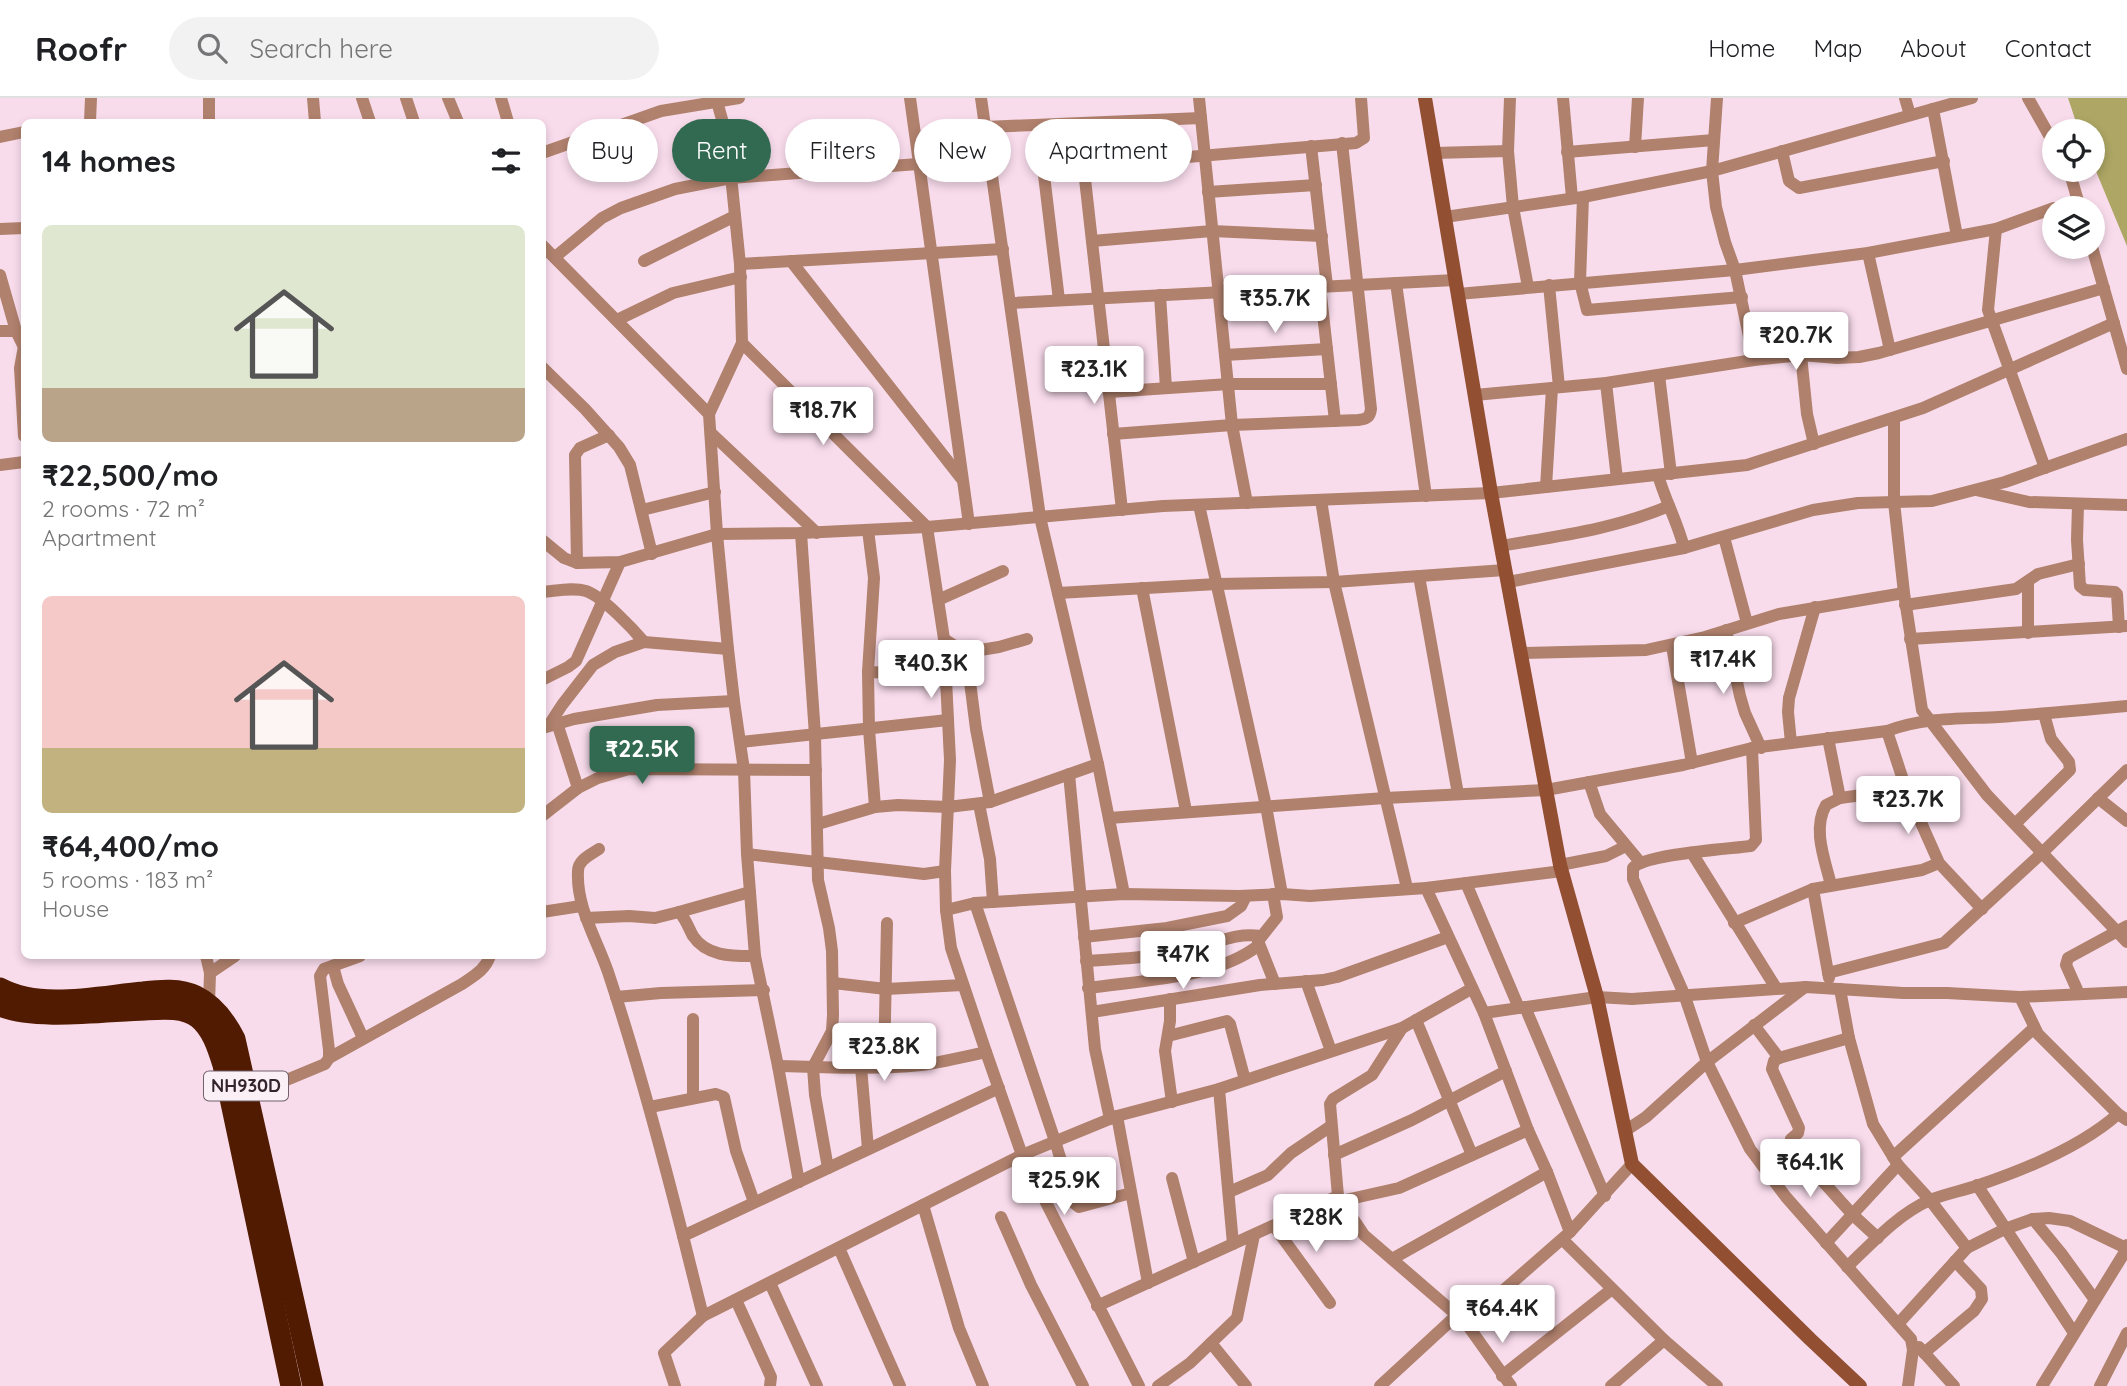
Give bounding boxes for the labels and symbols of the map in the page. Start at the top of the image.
pin: ₹35.7K [1218,275,1332,335]
pin: ₹20.7K [1739,313,1853,372]
pin: ₹23.1K [1037,346,1151,406]
pin: ₹18.7K [766,388,880,447]
pin: ₹17.4K [1666,636,1780,696]
pin: ₹40.3K [874,640,988,700]
pin: ₹22.5K [585,726,699,786]
pin: ₹23.7K [1851,776,1965,836]
pin: ₹47K [1142,932,1224,991]
pin: ₹23.8K [827,1024,941,1083]
road number: NH930D [204,1071,288,1100]
pin: ₹64.1K [1753,1140,1867,1199]
pin: ₹25.9K [1007,1158,1121,1217]
pin: ₹28K [1275,1194,1357,1254]
pin: ₹64.4K [1445,1286,1559,1345]

